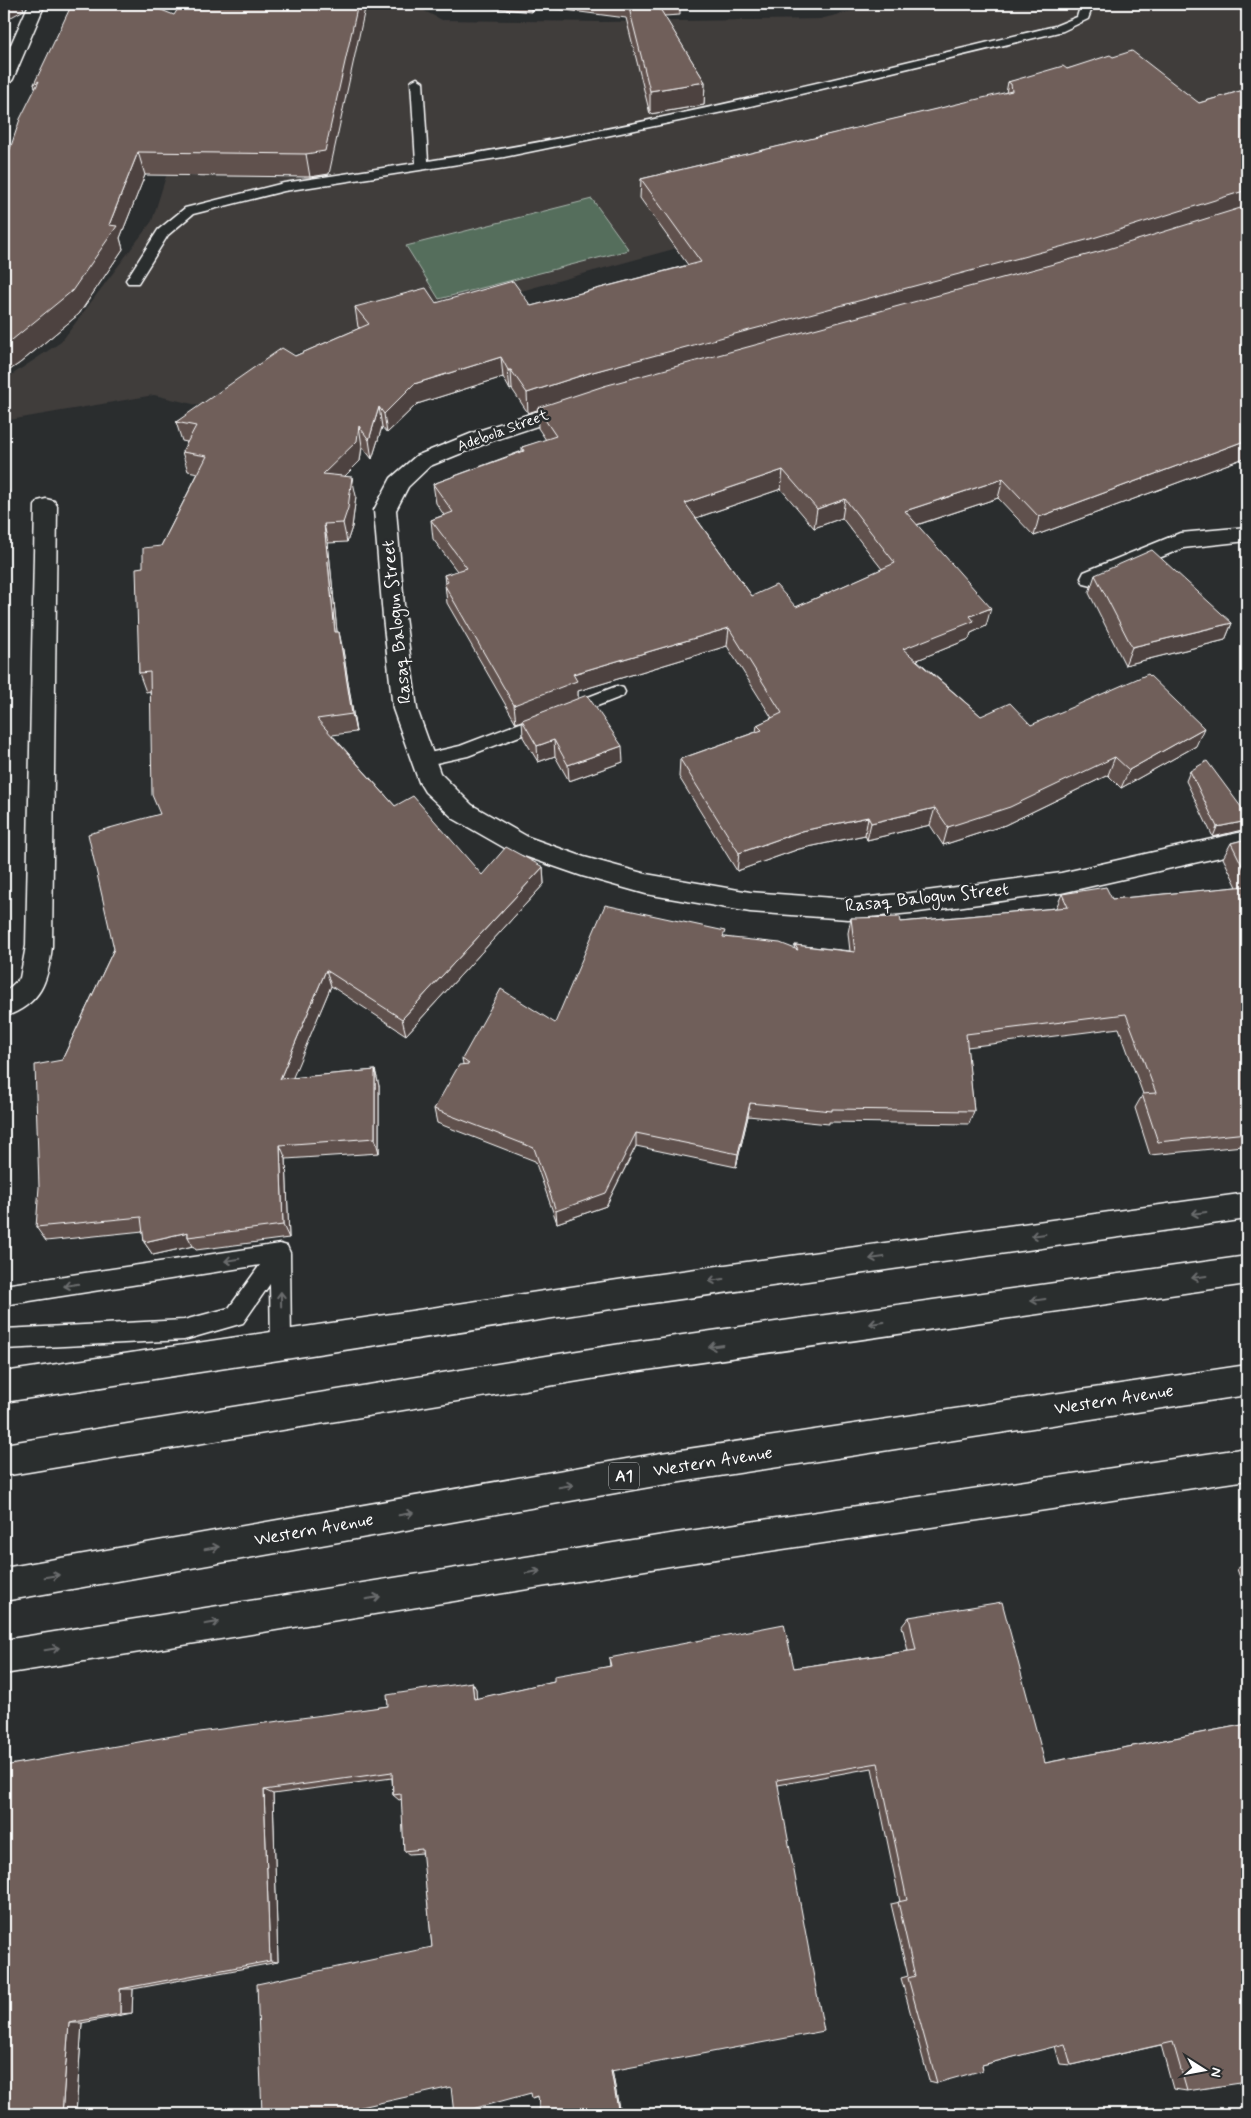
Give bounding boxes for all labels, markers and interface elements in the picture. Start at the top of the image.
street label: Adebola Street [455,405,552,457]
street label: Rasaq Balogun Street [376,538,419,705]
street label: Rasaq Balogun Street [844,877,1011,920]
one-way arrow [1191,1208,1207,1218]
one-way arrow [1030,1231,1046,1241]
one-way arrow [869,1253,885,1263]
one-way arrow [224,1256,240,1266]
one-way arrow [1191,1272,1207,1282]
one-way arrow [708,1275,724,1285]
one-way arrow [63,1280,79,1290]
one-way arrow [276,1291,285,1307]
one-way arrow [1030,1295,1046,1305]
one-way arrow [870,1318,886,1328]
one-way arrow [709,1341,725,1351]
street label: Western Avenue [1053,1379,1175,1421]
street label: Western Avenue [652,1441,774,1483]
road number: A1 [609,1462,639,1490]
one-way arrow [558,1481,574,1491]
street label: Western Avenue [253,1508,375,1552]
one-way arrow [398,1509,414,1519]
one-way arrow [203,1543,219,1553]
one-way arrow [525,1566,541,1576]
one-way arrow [43,1571,59,1581]
one-way arrow [364,1592,380,1602]
one-way arrow [204,1618,220,1628]
one-way arrow [44,1644,60,1654]
north arrow [1178,2046,1228,2096]
text: N [1206,2066,1226,2079]

